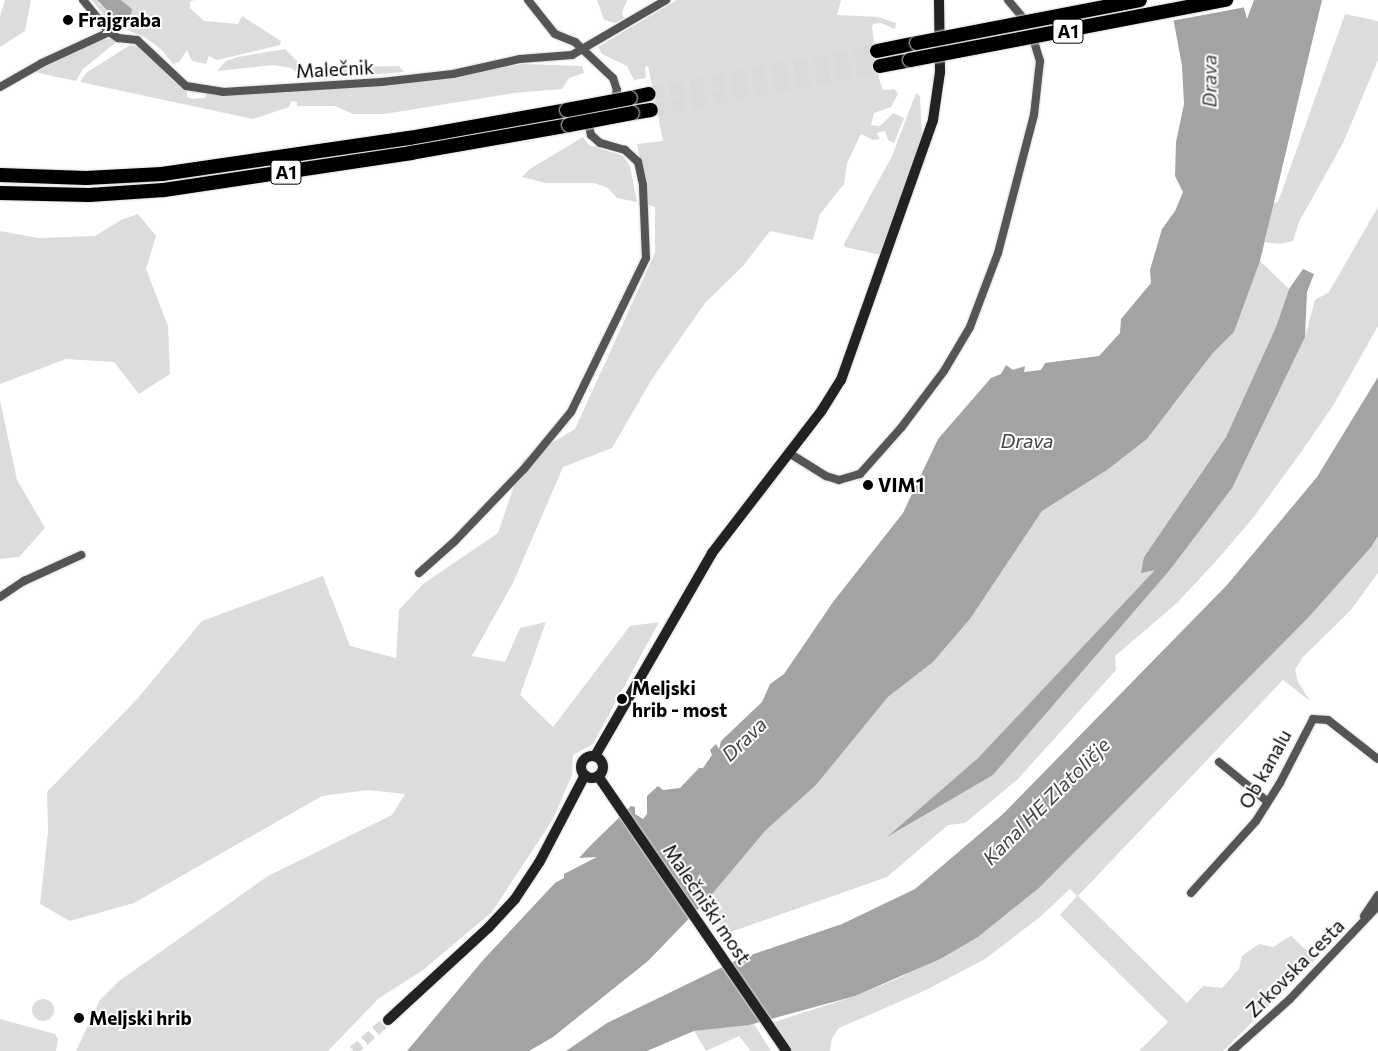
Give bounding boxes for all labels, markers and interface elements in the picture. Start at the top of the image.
place label: Frajgraba [78,9,161,31]
marker: Frajgraba [62,14,74,26]
road number: A1 [1052,16,1084,46]
water label: Drava [1197,54,1221,108]
street label: Malečnik [295,56,375,82]
road number: A1 [270,156,302,188]
water label: Drava [1000,428,1054,452]
place label: VIM1 [878,474,924,496]
marker: VIM1 [862,479,874,491]
place label: Meljski hrib - most [632,677,727,721]
marker: Meljski hrib - most [616,693,628,705]
water label: Drava [717,712,771,766]
street label: Ob kanalu [1234,725,1296,813]
water label: Kanal HE Zlatoličje [977,732,1115,870]
street label: Malečniški most [659,840,755,968]
street label: Zrkovska cesta [1241,914,1349,1022]
place label: Meljski hrib [89,1007,192,1029]
marker: Meljski hrib [73,1012,85,1024]

